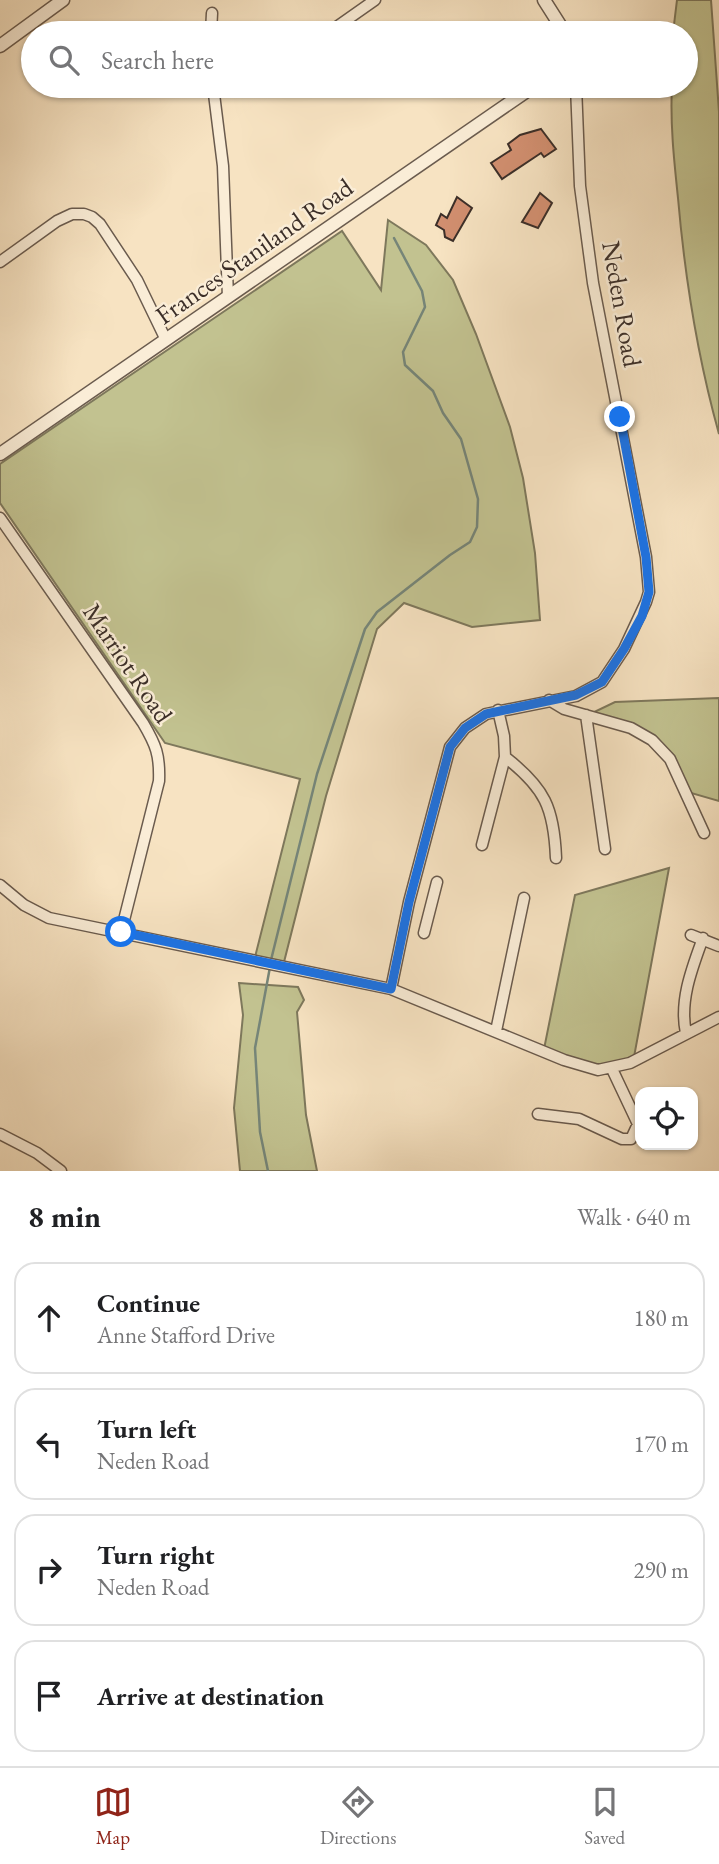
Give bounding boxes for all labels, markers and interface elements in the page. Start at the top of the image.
search box [21,21,698,98]
icon: search [45,41,83,79]
text: Search here [101,43,214,77]
street label: Frances Staniland Road [149,170,360,332]
street label: Neden Road [594,238,650,370]
route end [604,401,635,432]
street label: Marriot Road [75,596,181,730]
route start [105,916,136,947]
map controls [635,1087,698,1150]
button: locate [635,1087,698,1150]
text: 8 min [28,1197,101,1236]
text: Walk · 640 m [577,1202,691,1232]
text: Continue [97,1286,200,1320]
icon: ahead [30,1299,68,1337]
text: 180 m [633,1303,689,1333]
text: Anne Stafford Drive [97,1320,275,1350]
text: Turn left [97,1412,196,1446]
icon: left [30,1425,68,1463]
text: 170 m [633,1429,689,1459]
text: Neden Road [97,1446,209,1476]
text: Turn right [97,1538,215,1572]
icon: right [30,1551,68,1589]
text: 290 m [633,1555,689,1585]
text: Neden Road [97,1572,209,1602]
icon: arrive [30,1677,68,1715]
text: Arrive at destination [97,1679,324,1713]
tab: Map [94,1783,132,1850]
tab: Directions [320,1783,396,1850]
tab: Saved [584,1783,625,1850]

